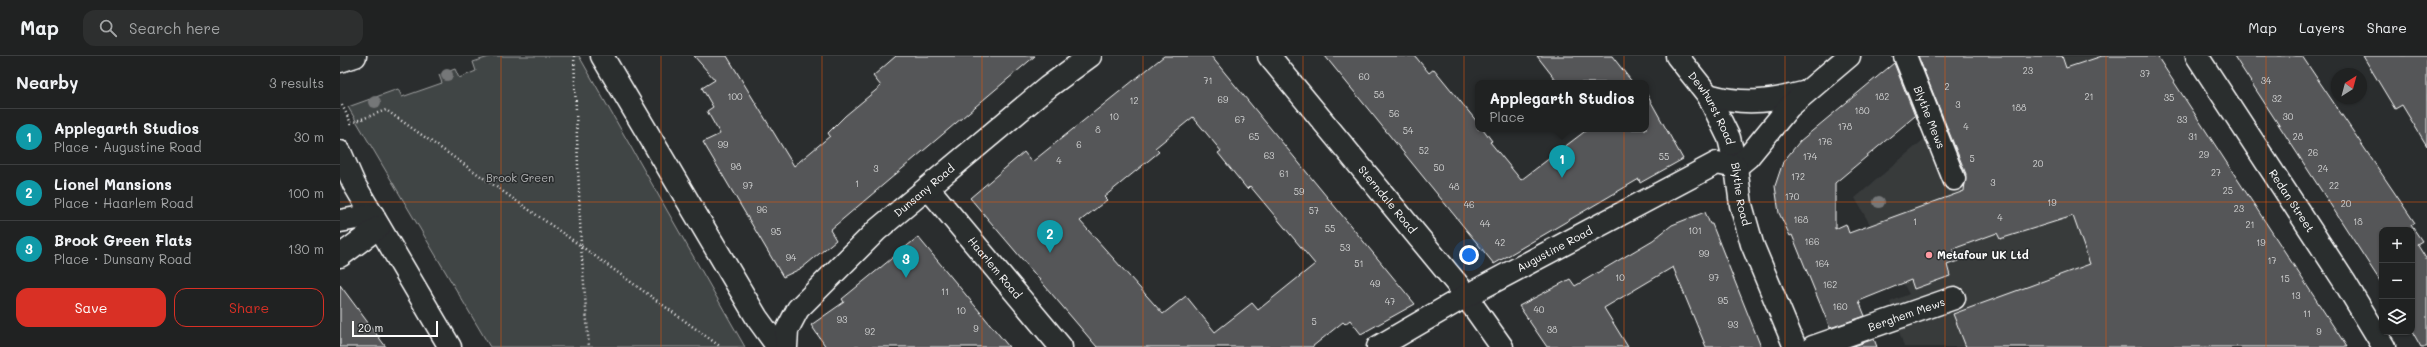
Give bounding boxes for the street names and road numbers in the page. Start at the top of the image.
street label: Dewhurst Road [1685,68,1738,146]
street label: Blythe Mews [1911,84,1949,151]
street label: Dunsany Road [890,160,957,220]
street label: Blythe Road [1728,161,1754,227]
street label: Sterndale Road [1355,162,1420,236]
street label: Redan Street [2266,166,2318,235]
street label: Augustine Road [1514,222,1595,275]
street label: Haarlem Road [965,233,1025,302]
street label: Berghem Mews [1866,294,1947,334]

